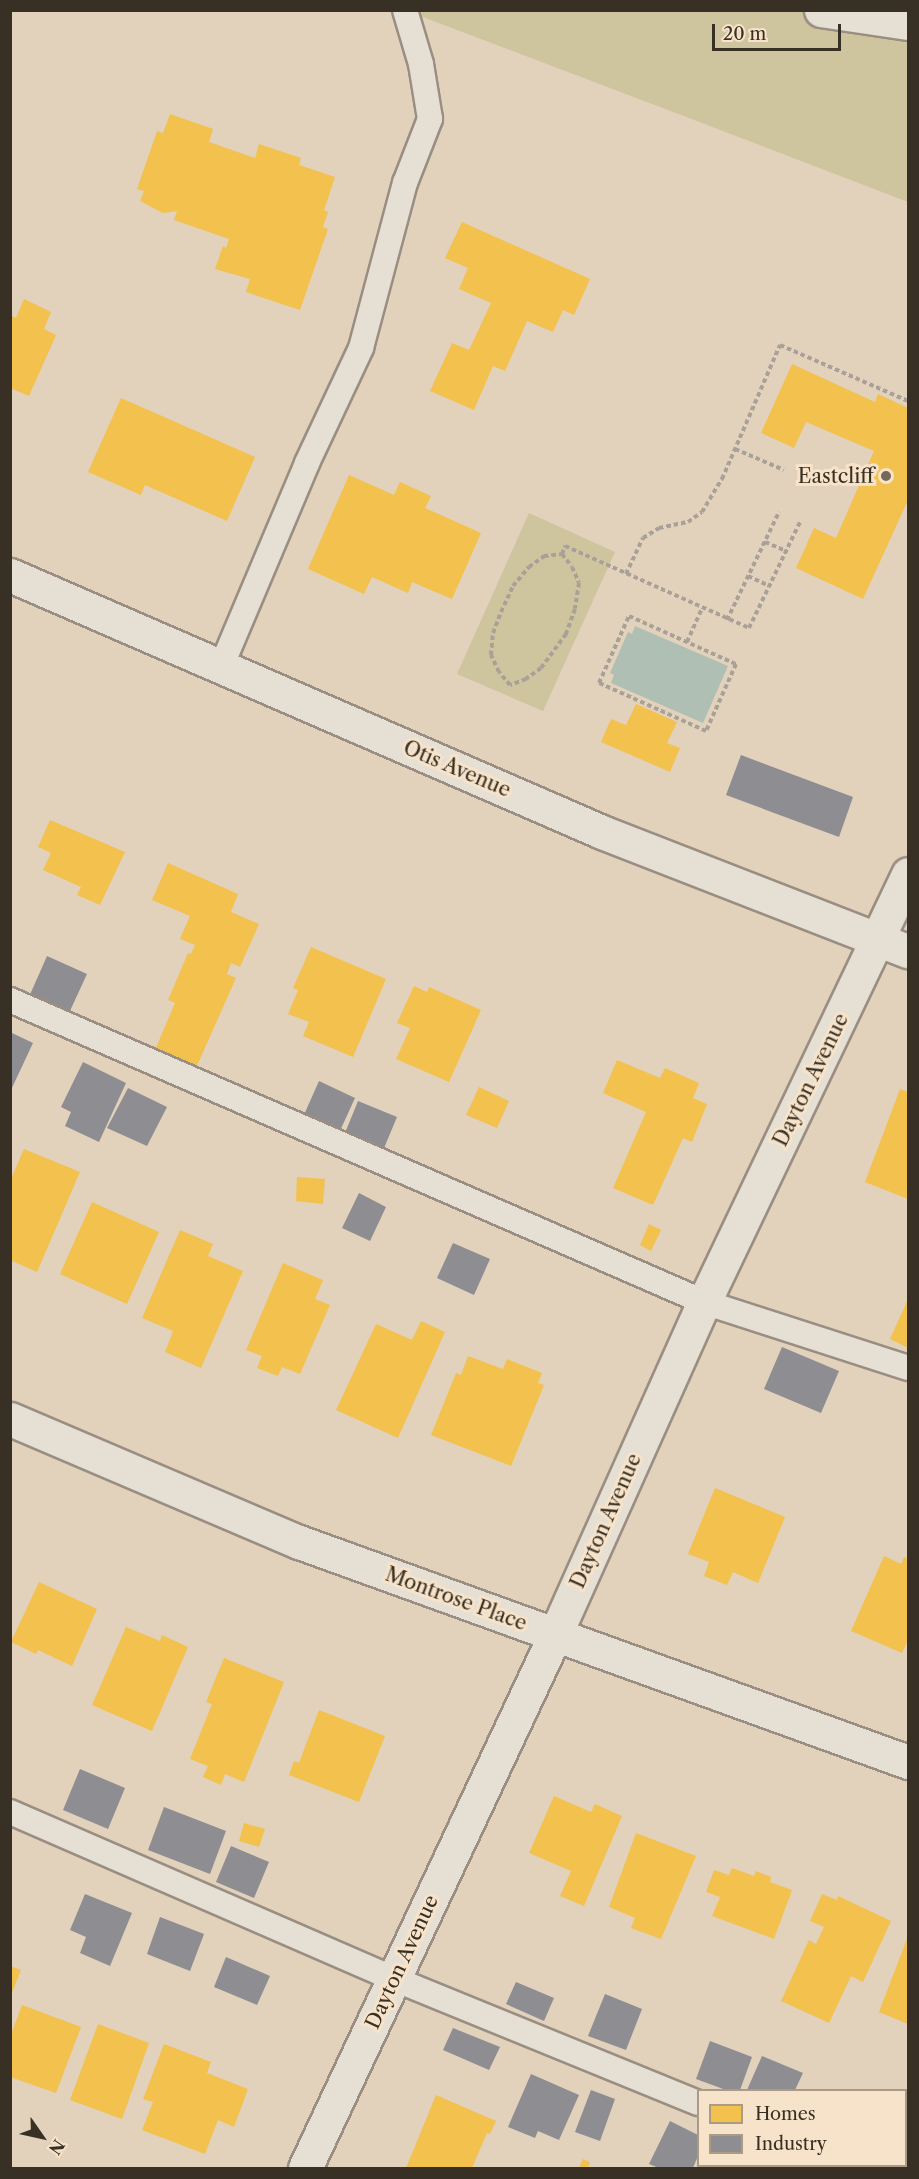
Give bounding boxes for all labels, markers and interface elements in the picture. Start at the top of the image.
scale bar [715,12,844,50]
text: 20 m [723,23,766,45]
place label: Eastcliff [798,464,874,488]
marker: Eastcliff [879,469,893,483]
street label: Otis Avenue [399,736,515,802]
street label: Dayton Avenue [768,1009,854,1151]
street label: Dayton Avenue [565,1450,647,1592]
street label: Montrose Place [382,1562,530,1636]
street label: Dayton Avenue [360,1891,444,2033]
legend [697,2089,907,2167]
text: Homes [755,2103,816,2125]
north arrow [12,2107,72,2167]
text: Industry [755,2133,827,2155]
text: N [45,2136,69,2158]

